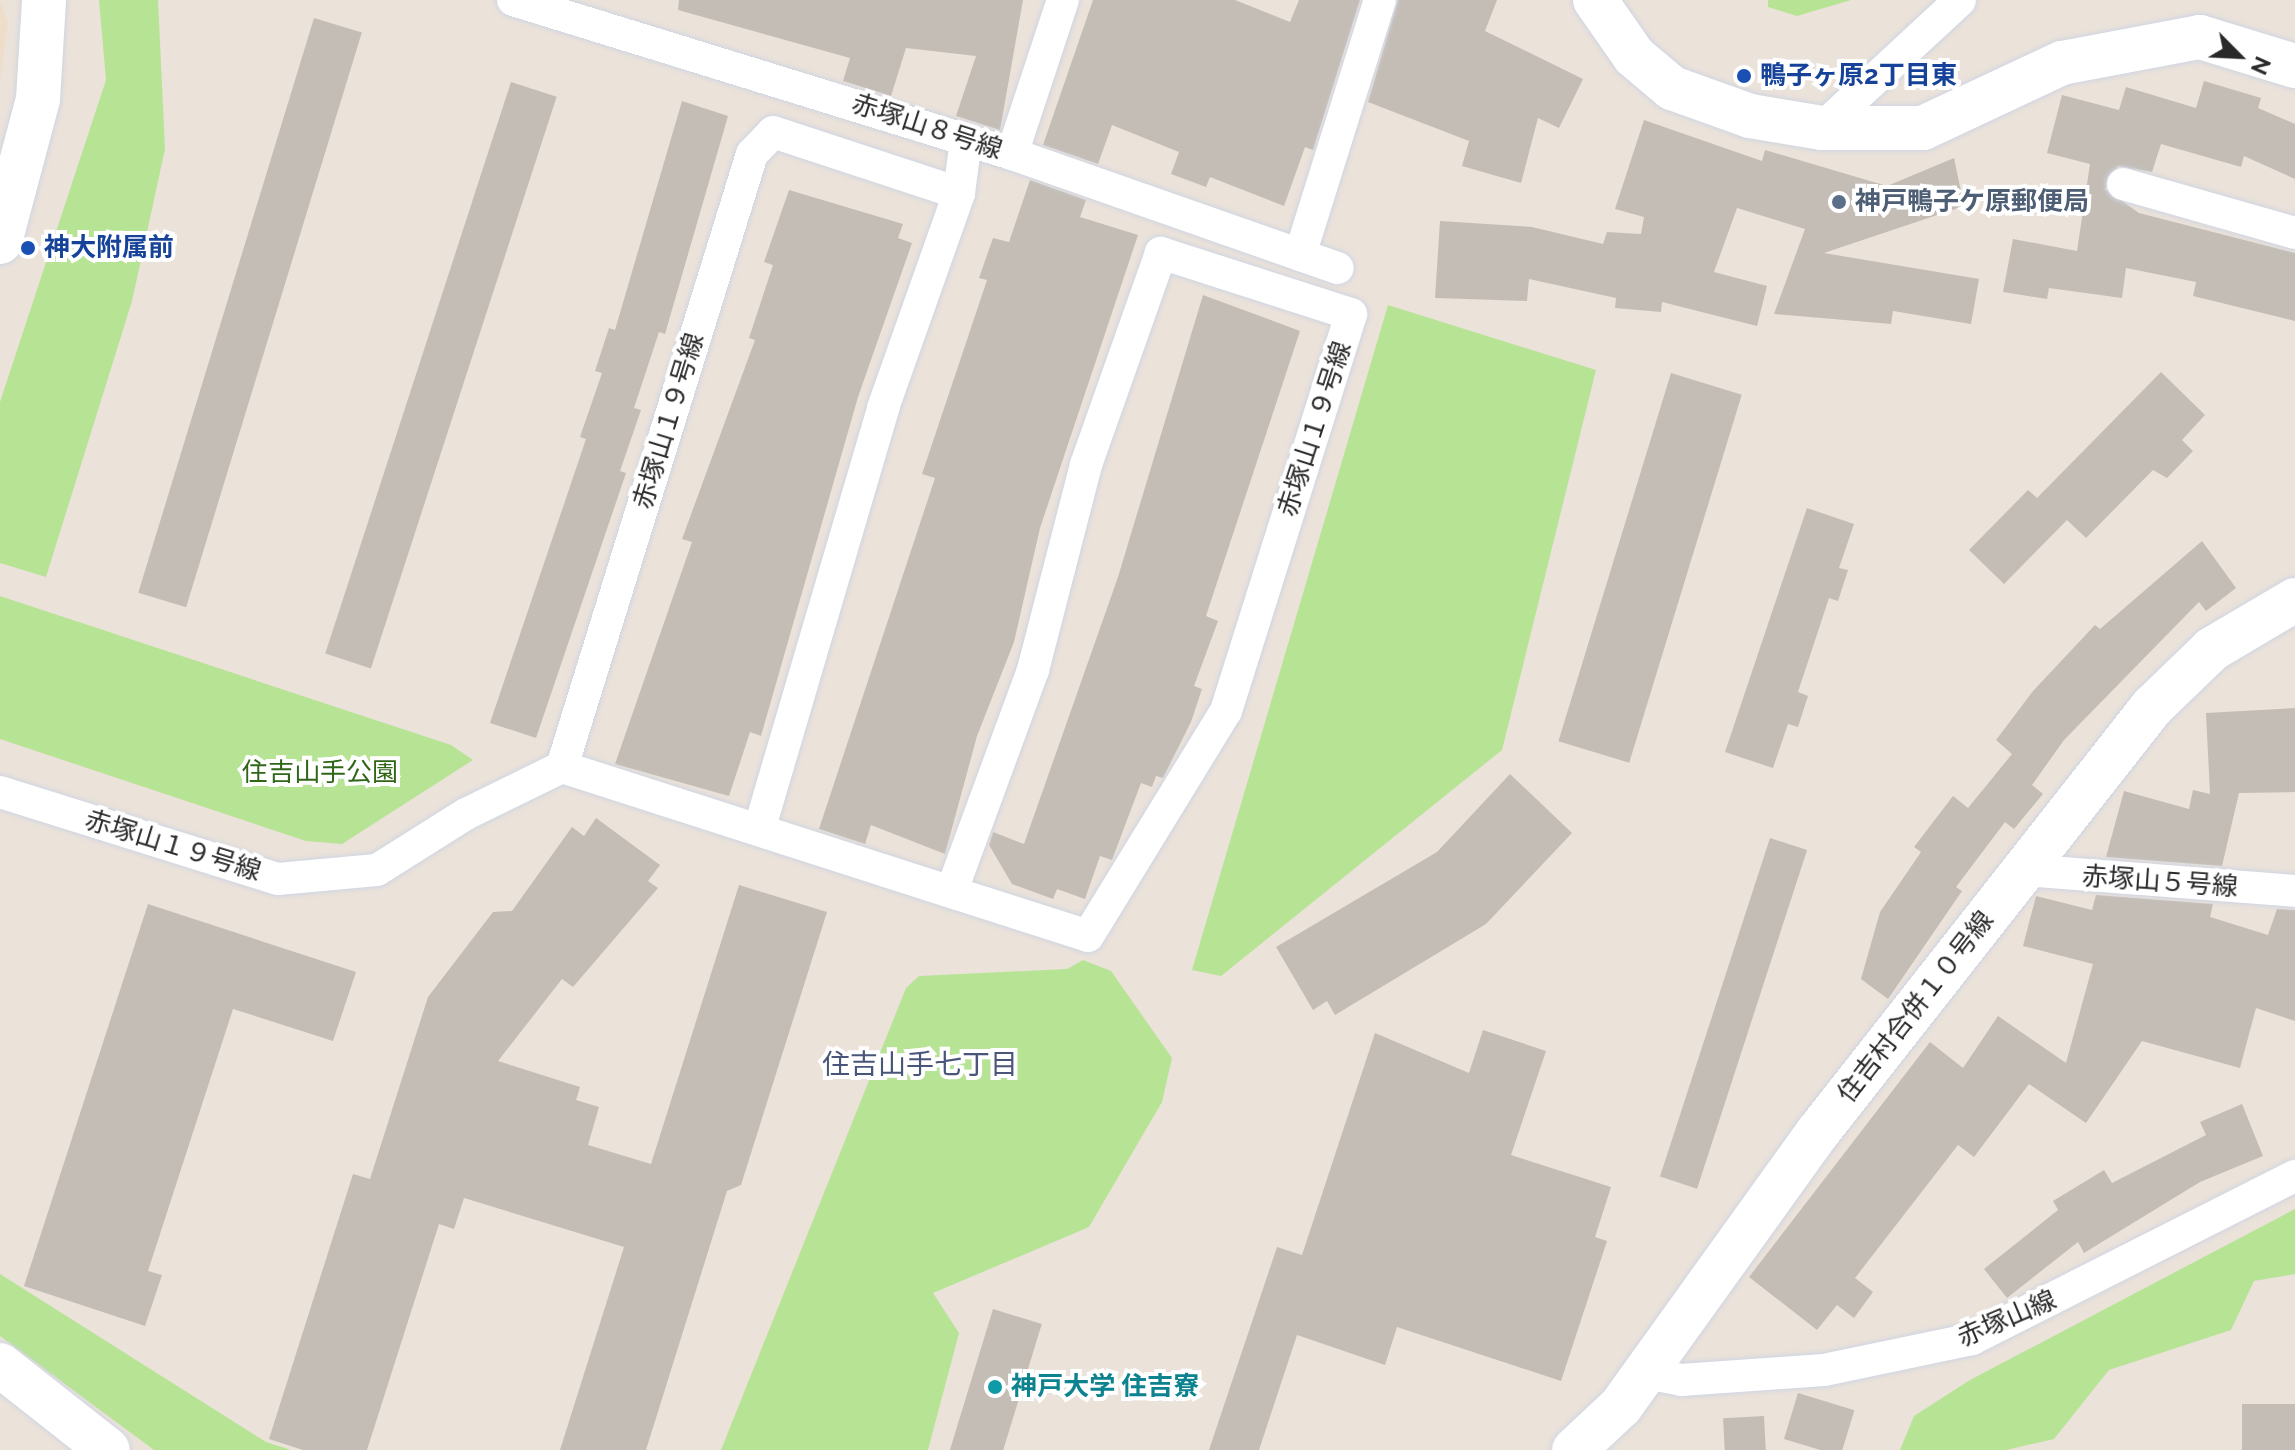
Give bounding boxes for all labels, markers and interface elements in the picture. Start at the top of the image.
north arrow [2199,16,2279,96]
text: N [2246,53,2276,79]
place label: 鴨子ヶ原2丁目東 [1760,60,1957,92]
marker: 鴨子ヶ原2丁目東 [1735,67,1753,85]
street label: 赤塚山８号線 [848,88,1006,166]
place label: 神戸鴨子ケ原郵便局 [1855,186,2089,218]
marker: 神戸鴨子ケ原郵便局 [1830,193,1848,211]
place label: 神大附属前 [44,232,174,264]
marker: 神大附属前 [19,239,37,257]
street label: 赤塚山１９号線 [627,329,711,513]
street label: 赤塚山１９号線 [1272,338,1358,520]
park label: 住吉山手公園 [242,757,398,789]
street label: 赤塚山１９号線 [81,804,265,888]
street label: 赤塚山５号線 [2081,861,2239,903]
street label: 住吉村合併１０号線 [1832,905,2000,1109]
district label: 住吉山手七丁目 [822,1048,1018,1082]
street label: 赤塚山線 [1953,1284,2061,1354]
place label: 神戸大学 住吉寮 [1011,1371,1199,1403]
marker: 神戸大学 住吉寮 [986,1378,1004,1396]

